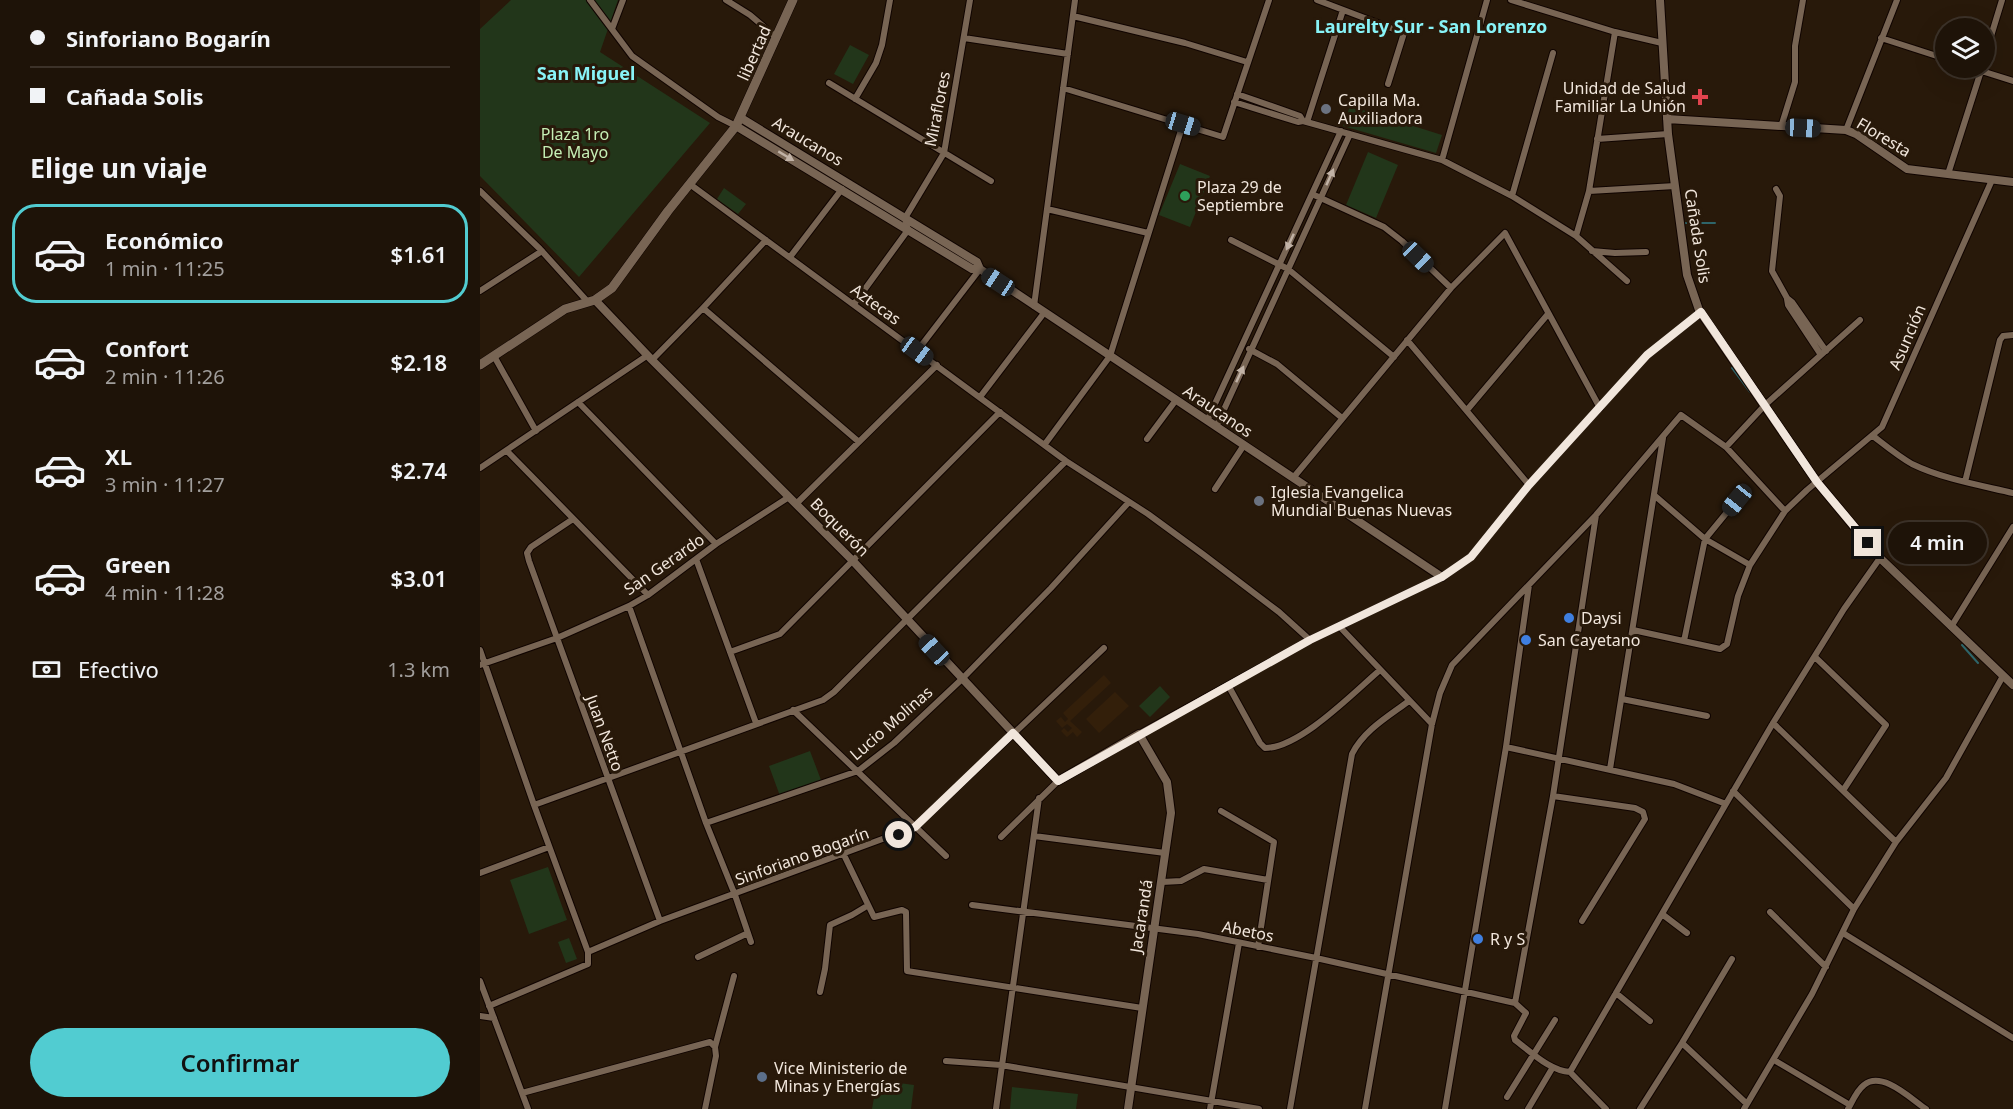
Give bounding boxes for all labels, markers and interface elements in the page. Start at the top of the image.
district label: Laurelty Sur - San Lorenzo [1315,14,1547,38]
map controls [1935,18,1995,78]
button: layers [1935,18,1995,78]
street label: libertad [732,22,776,84]
text: Sinforiano Bogarín [66,23,271,53]
district label: San Miguel [537,61,635,85]
street label: Miraflores [919,69,955,149]
place label: Unidad de Salud Familiar La Unión [1555,77,1686,117]
text: Cañada Solis [66,81,204,111]
marker: Unidad de Salud Familiar La Unión [1691,88,1709,106]
place label: Capilla Ma. Auxiliadora [1338,89,1423,129]
marker: Capilla Ma. Auxiliadora [1319,102,1333,116]
car [1163,110,1203,138]
street label: Araucanos [768,111,848,171]
street label: Floresta [1853,112,1915,162]
car [1785,118,1821,138]
park label: Plaza 1ro De Mayo [541,123,609,163]
text: Elige un viaje [30,149,207,186]
one-way arrow [778,150,794,161]
one-way arrow [1326,169,1335,186]
place label: Plaza 29 de Septiembre [1197,176,1284,216]
street label: Cañada Solis [1680,187,1716,285]
marker: Plaza 29 de Septiembre [1178,189,1192,203]
text: Económico [105,225,224,255]
icon: car [33,227,87,281]
one-way arrow [1285,233,1295,251]
car [1399,238,1437,276]
text: $1.61 [391,239,447,269]
text: 1 min · 11:25 [105,255,225,282]
car [978,265,1018,299]
street label: Aztecas [847,278,905,330]
street label: Asunción [1883,301,1931,373]
text: Confort [105,333,189,363]
car [897,333,937,369]
icon: car [33,335,87,389]
text: $2.18 [391,347,447,377]
text: 2 min · 11:26 [105,363,225,390]
one-way arrow [1235,364,1245,382]
street label: Araucanos [1179,380,1257,442]
text: XL [105,441,132,471]
icon: car [33,443,87,497]
text: $2.74 [391,455,447,485]
text: 3 min · 11:27 [105,471,225,498]
car [1719,480,1755,520]
place label: Iglesia Evangelica Mundial Buenas Nuevas [1271,481,1452,521]
street label: Boquerón [806,493,874,561]
marker: Iglesia Evangelica Mundial Buenas Nuevas [1252,494,1266,508]
callout: 4 min [1889,522,1988,564]
street label: San Gerardo [619,528,709,600]
route end [1854,529,1881,556]
text: 4 min [1910,529,1965,556]
text: Green [105,549,171,579]
icon: car [33,551,87,605]
text: $3.01 [391,563,447,593]
text: 4 min · 11:28 [105,579,225,606]
place label: Daysi [1581,607,1622,629]
marker: Daysi [1562,611,1576,625]
place label: San Cayetano [1538,629,1640,651]
car [915,631,953,669]
marker: San Cayetano [1519,633,1533,647]
icon: cash [30,653,63,686]
text: Efectivo [78,654,159,684]
text: 1.3 km [387,656,450,683]
street label: Lucio Molinas [845,681,937,765]
street label: Juan Netto [580,690,629,774]
route start [885,821,912,848]
street label: Sinforiano Bogarín [732,822,872,890]
street label: Jacarandá [1124,878,1158,956]
street label: Abetos [1220,915,1276,947]
place label: R y S [1490,928,1525,950]
marker: R y S [1471,932,1485,946]
button: Confirmar [30,1028,450,1097]
place label: Vice Ministerio de Minas y Energías [774,1057,907,1097]
marker: Vice Ministerio de Minas y Energías [755,1070,769,1084]

